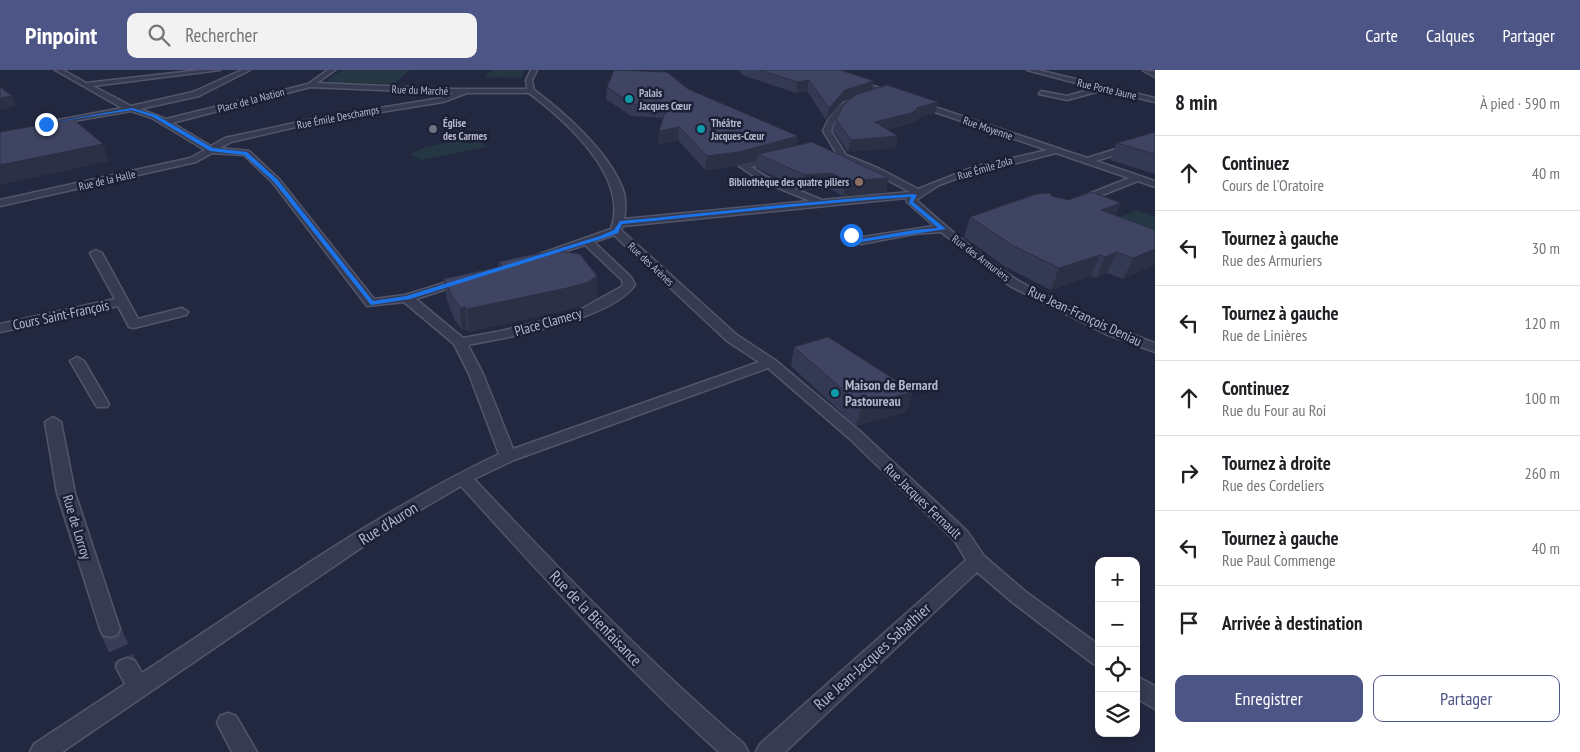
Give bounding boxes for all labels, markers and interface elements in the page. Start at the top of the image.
search box [127,13,477,58]
text: Pinpoint [25,20,97,51]
icon: search [145,21,173,49]
text: Rechercher [185,23,258,47]
text: Carte [1365,24,1398,47]
text: Calques [1426,24,1475,47]
text: Partager [1503,24,1555,47]
street label: Rue Porte Jaune [1076,75,1139,103]
street label: Rue du Marché [392,82,449,98]
street label: Place de la Nation [216,84,286,116]
place label: Palais Jacques Cœur [638,86,692,113]
text: 8 min [1175,89,1217,116]
marker: Palais Jacques Cœur [623,93,635,105]
text: À pied · 590 m [1480,93,1560,113]
street label: Rue Émile Deschamps [296,102,381,132]
route end [35,113,58,136]
street label: Rue Moyenne [961,113,1015,143]
place label: Église des Carmes [443,116,487,143]
place label: Théâtre Jacques-Cœur [710,116,765,143]
marker: Église des Carmes [427,123,439,135]
marker: Théâtre Jacques-Cœur [695,123,707,135]
text: Continuez [1222,151,1289,175]
street label: Rue Émile Zola [956,153,1014,183]
icon: ahead [1175,159,1203,187]
text: 40 m [1532,163,1560,183]
street label: Rue de la Halle [77,167,137,193]
place label: Bibliothèque des quatre piliers [729,175,849,189]
text: Cours de l'Oratoire [1222,175,1324,195]
marker: Bibliothèque des quatre piliers [853,176,865,188]
route start [840,224,863,247]
text: Tournez à gauche [1222,226,1339,250]
street label: Rue des Armuriers [949,232,1013,284]
icon: left [1175,234,1203,262]
text: 30 m [1532,238,1560,258]
street label: Rue des Arènes [625,239,677,289]
text: Rue des Armuriers [1222,250,1322,270]
street label: Rue Jean-François Deniau [1025,282,1145,350]
street label: Cours Saint-François [11,296,111,334]
text: Tournez à gauche [1222,301,1339,325]
street label: Place Clamecy [512,304,584,340]
icon: left [1175,309,1203,337]
text: 120 m [1525,313,1560,333]
text: Rue de Linières [1222,325,1307,345]
place label: Maison de Bernard Pastoureau [845,376,938,410]
text: Continuez [1222,376,1289,400]
icon: ahead [1175,384,1203,412]
marker: Maison de Bernard Pastoureau [829,387,841,399]
text: 100 m [1525,388,1560,408]
text: Rue du Four au Roi [1222,400,1326,420]
text: Tournez à droite [1222,451,1331,475]
street label: Rue Jacques Fernault [880,459,966,543]
icon: right [1175,459,1203,487]
text: 260 m [1525,463,1560,483]
text: Rue des Cordeliers [1222,475,1324,495]
street label: Rue de Lorroy [59,493,96,562]
street label: Rue d'Auron [355,497,421,549]
text: Tournez à gauche [1222,526,1339,550]
icon: left [1175,534,1203,562]
text: 40 m [1532,538,1560,558]
text: Rue Paul Commenge [1222,550,1336,570]
map controls [1095,557,1140,737]
button: + [1095,557,1140,602]
street label: Rue de la Bienfaisance [546,566,646,670]
street label: Rue Jean-Jacques Sabathier [809,598,935,714]
button: − [1095,602,1140,647]
icon: arrive [1175,609,1203,637]
text: Arrivée à destination [1222,611,1363,635]
button: locate [1095,647,1140,692]
button: Enregistrer [1175,675,1363,722]
button: Partager [1373,675,1560,722]
button: layers [1095,692,1140,737]

